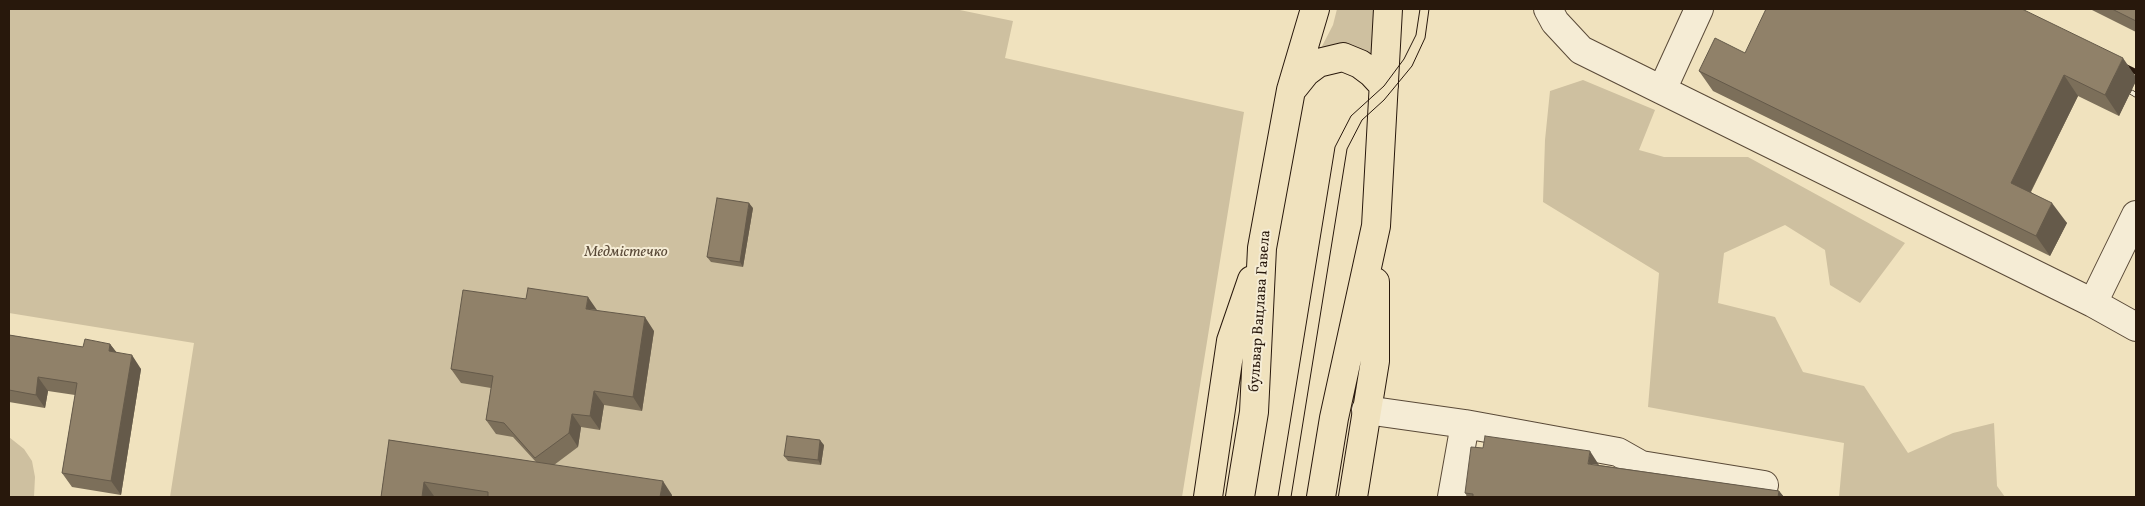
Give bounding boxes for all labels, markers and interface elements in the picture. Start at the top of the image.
street label: бульвар Вацлава Гавела [1246,229,1276,393]
park label: Медмістечко [584,244,668,262]

